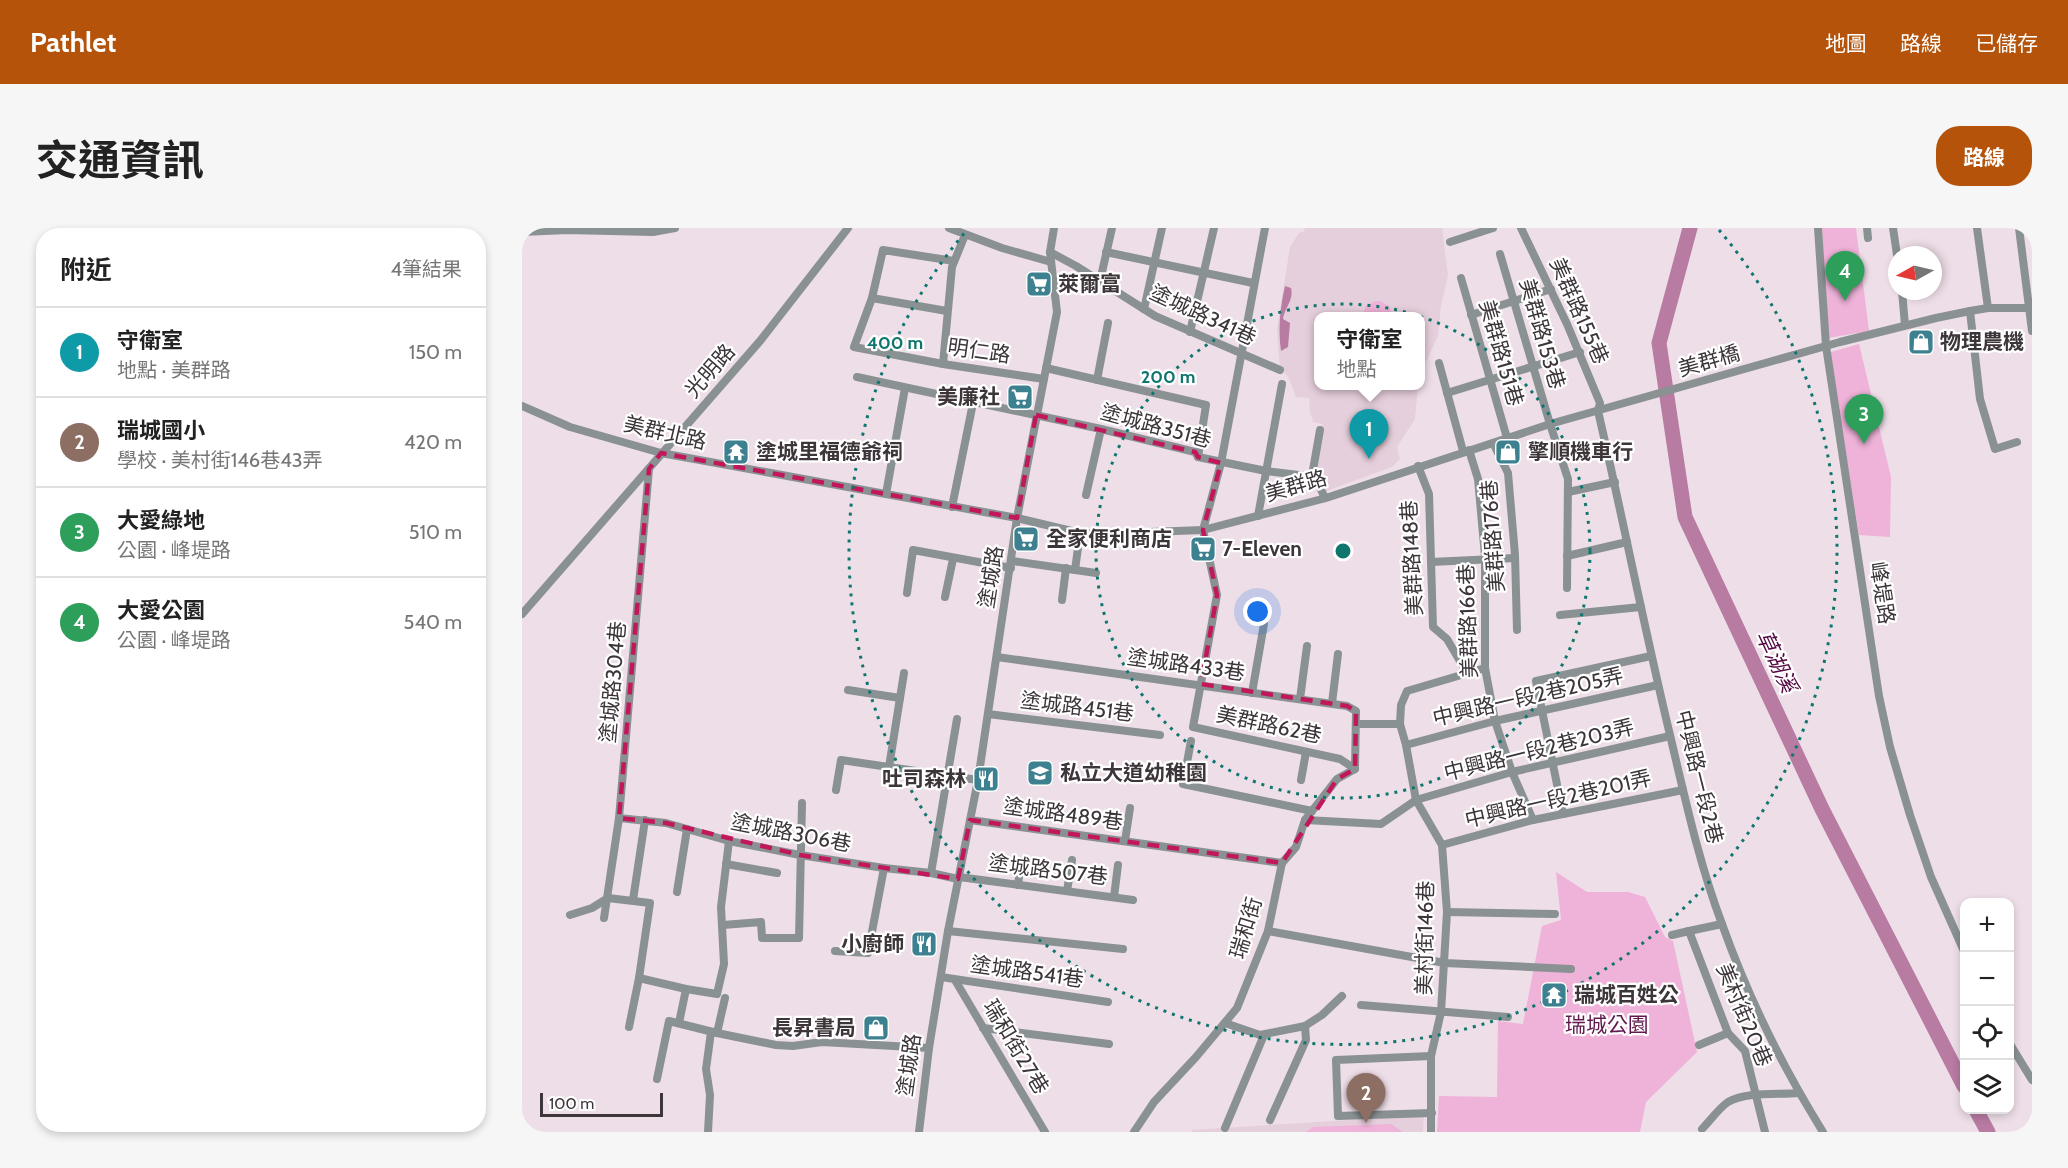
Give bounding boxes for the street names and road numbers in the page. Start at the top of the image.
street label: 美群路155巷 [1545,254,1614,368]
street label: 美群路153巷 [1515,276,1570,392]
street label: 塗城路341巷 [1146,279,1260,350]
street label: 美群路151巷 [1474,297,1529,409]
street label: 明仁路 [946,334,1012,367]
street label: 光明路 [680,339,740,403]
street label: 美群橋 [1675,340,1743,381]
street label: 塗城路351巷 [1098,399,1214,452]
street label: 美群北路 [621,411,709,454]
street label: 美群路 [1262,465,1330,506]
street label: 美群路176巷 [1476,479,1509,593]
street label: 美群路148巷 [1396,500,1427,616]
street label: 塗城路 [973,544,1008,610]
street label: 峰堤路 [1865,560,1900,626]
street label: 美群路166巷 [1453,563,1482,679]
street label: 塗城路304巷 [595,620,630,744]
street label: 塗城路433巷 [1125,644,1247,685]
street label: 中興路一段2巷205弄 [1430,662,1626,731]
street label: 塗城路451巷 [1019,687,1135,726]
street label: 美群路62巷 [1214,701,1324,748]
street label: 中興路一段2巷 [1671,707,1728,846]
street label: 中興路一段2巷203弄 [1441,714,1637,785]
street label: 中興路一段2巷201弄 [1462,765,1654,832]
street label: 塗城路489巷 [1002,793,1125,834]
street label: 塗城路306巷 [729,809,853,856]
street label: 塗城路507巷 [987,850,1109,889]
street label: 美村街146巷 [1411,880,1438,996]
street label: 瑞和街 [1224,894,1267,962]
street label: 塗城路541巷 [969,951,1085,992]
street label: 美村街20巷 [1712,959,1777,1070]
street label: 瑞和街27巷 [979,995,1054,1098]
street label: 塗城路 [892,1032,925,1098]

